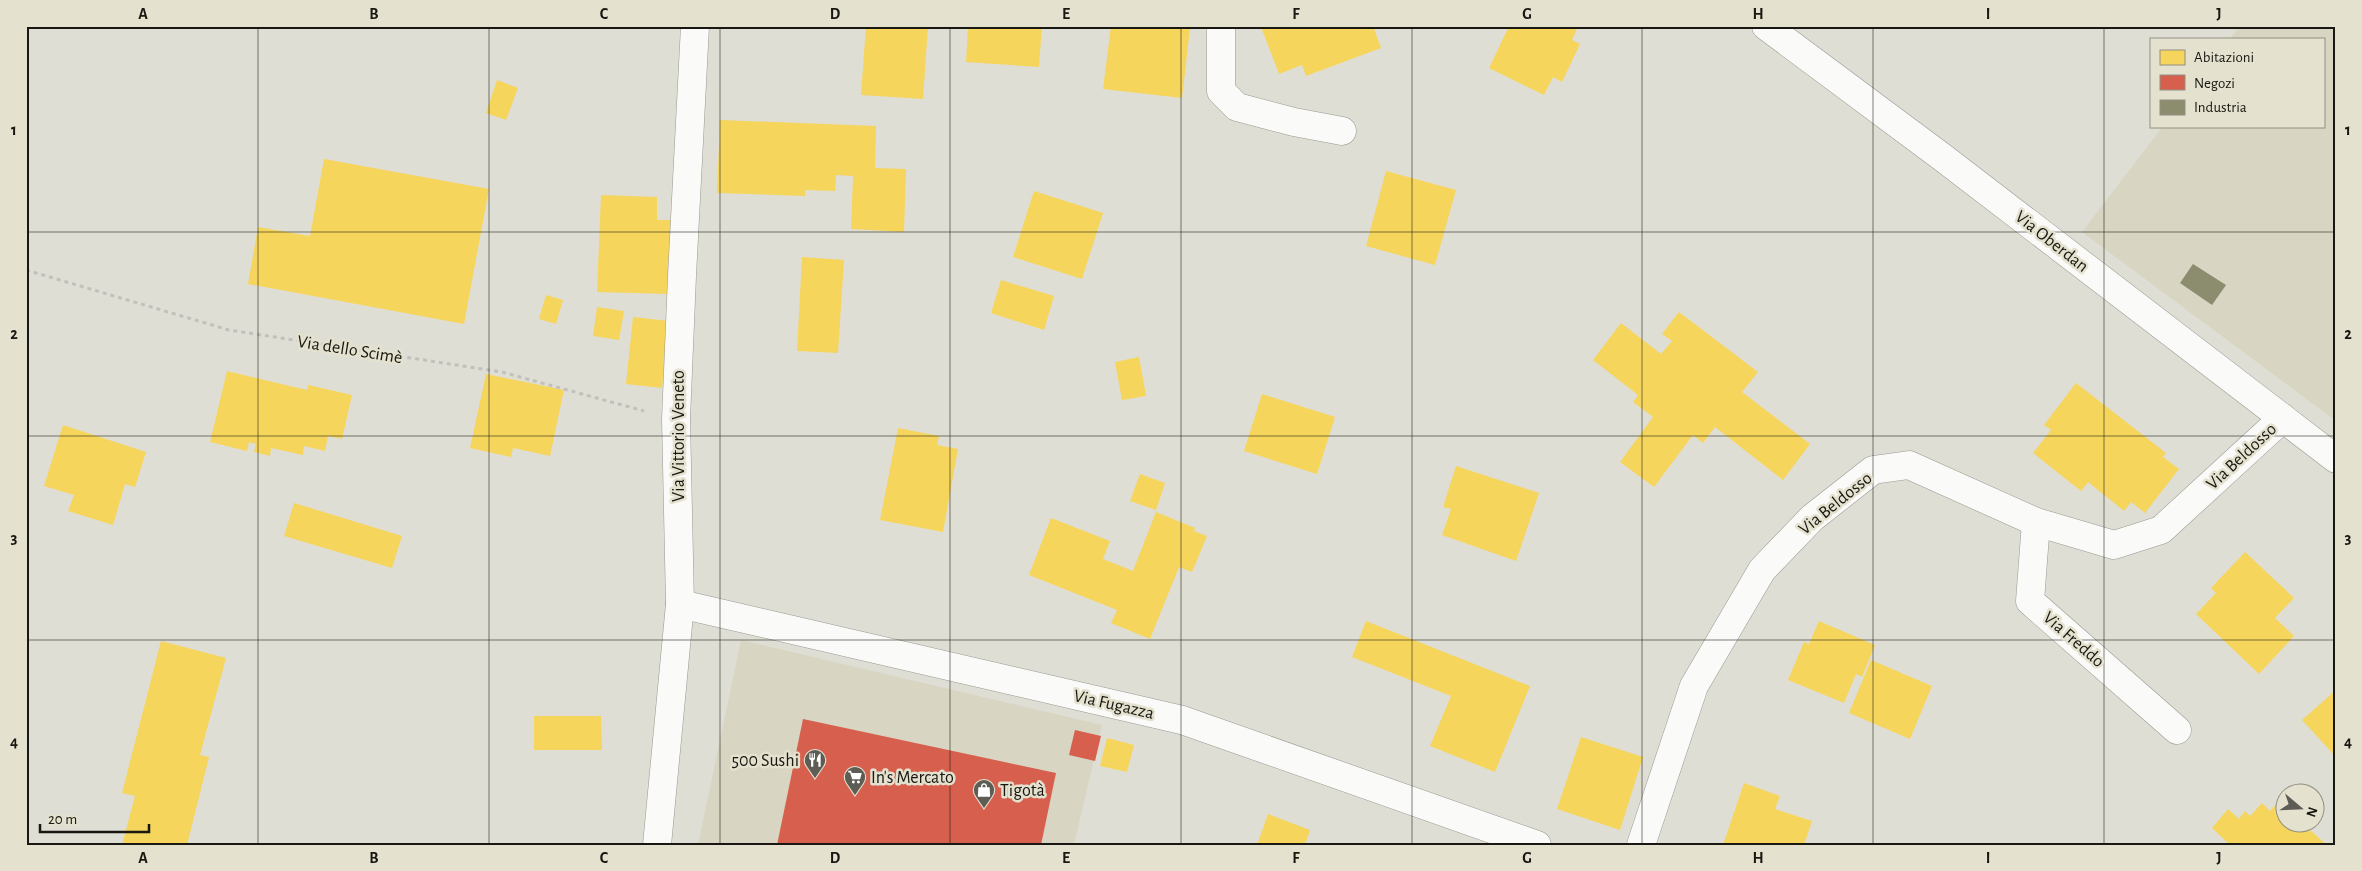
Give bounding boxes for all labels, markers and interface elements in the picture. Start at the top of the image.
text: A [138,6,148,22]
text: B [369,6,379,22]
text: C [600,6,609,22]
text: D [830,6,841,22]
text: E [1062,6,1070,22]
text: F [1292,6,1300,22]
text: G [1522,6,1532,22]
text: H [1752,6,1764,22]
text: I [1986,6,1990,22]
text: J [2216,6,2222,22]
legend [2150,38,2324,128]
text: Abitazioni [2194,50,2254,65]
text: Negozi [2194,76,2235,91]
text: Industria [2194,100,2247,115]
text: 1 [11,122,17,138]
text: 1 [2345,122,2351,138]
street label: Via Oberdan [2011,208,2091,276]
text: 2 [10,326,18,342]
text: 2 [2344,326,2352,342]
street label: Via dello Scimè [296,333,404,367]
street label: Via Vittorio Veneto [670,370,688,502]
street label: Via Beldosso [2203,420,2280,493]
street label: Via Beldosso [1796,469,1876,539]
text: 3 [11,530,18,546]
text: 3 [2345,530,2352,546]
street label: Via Freddo [2039,609,2107,671]
street label: Via Fugazza [1072,687,1156,723]
text: 4 [10,734,18,750]
text: 4 [2344,734,2352,750]
restaurant icon: 500 Sushi [803,748,827,779]
place label: 500 Sushi [731,752,799,770]
supermarket icon: In's Mercato [843,765,867,796]
place label: In's Mercato [871,769,954,787]
shop icon: Tigotà [972,778,996,809]
place label: Tigotà [1000,782,1045,800]
north arrow [2274,784,2324,834]
scale bar [40,801,149,833]
text: N [2303,805,2320,819]
text: 20 m [48,812,77,827]
text: A [138,850,148,866]
text: B [369,850,379,866]
text: C [600,850,609,866]
text: D [830,850,841,866]
text: E [1062,850,1070,866]
text: F [1292,850,1300,866]
text: G [1522,850,1532,866]
text: H [1752,850,1764,866]
text: I [1986,850,1990,866]
text: J [2216,850,2222,866]

